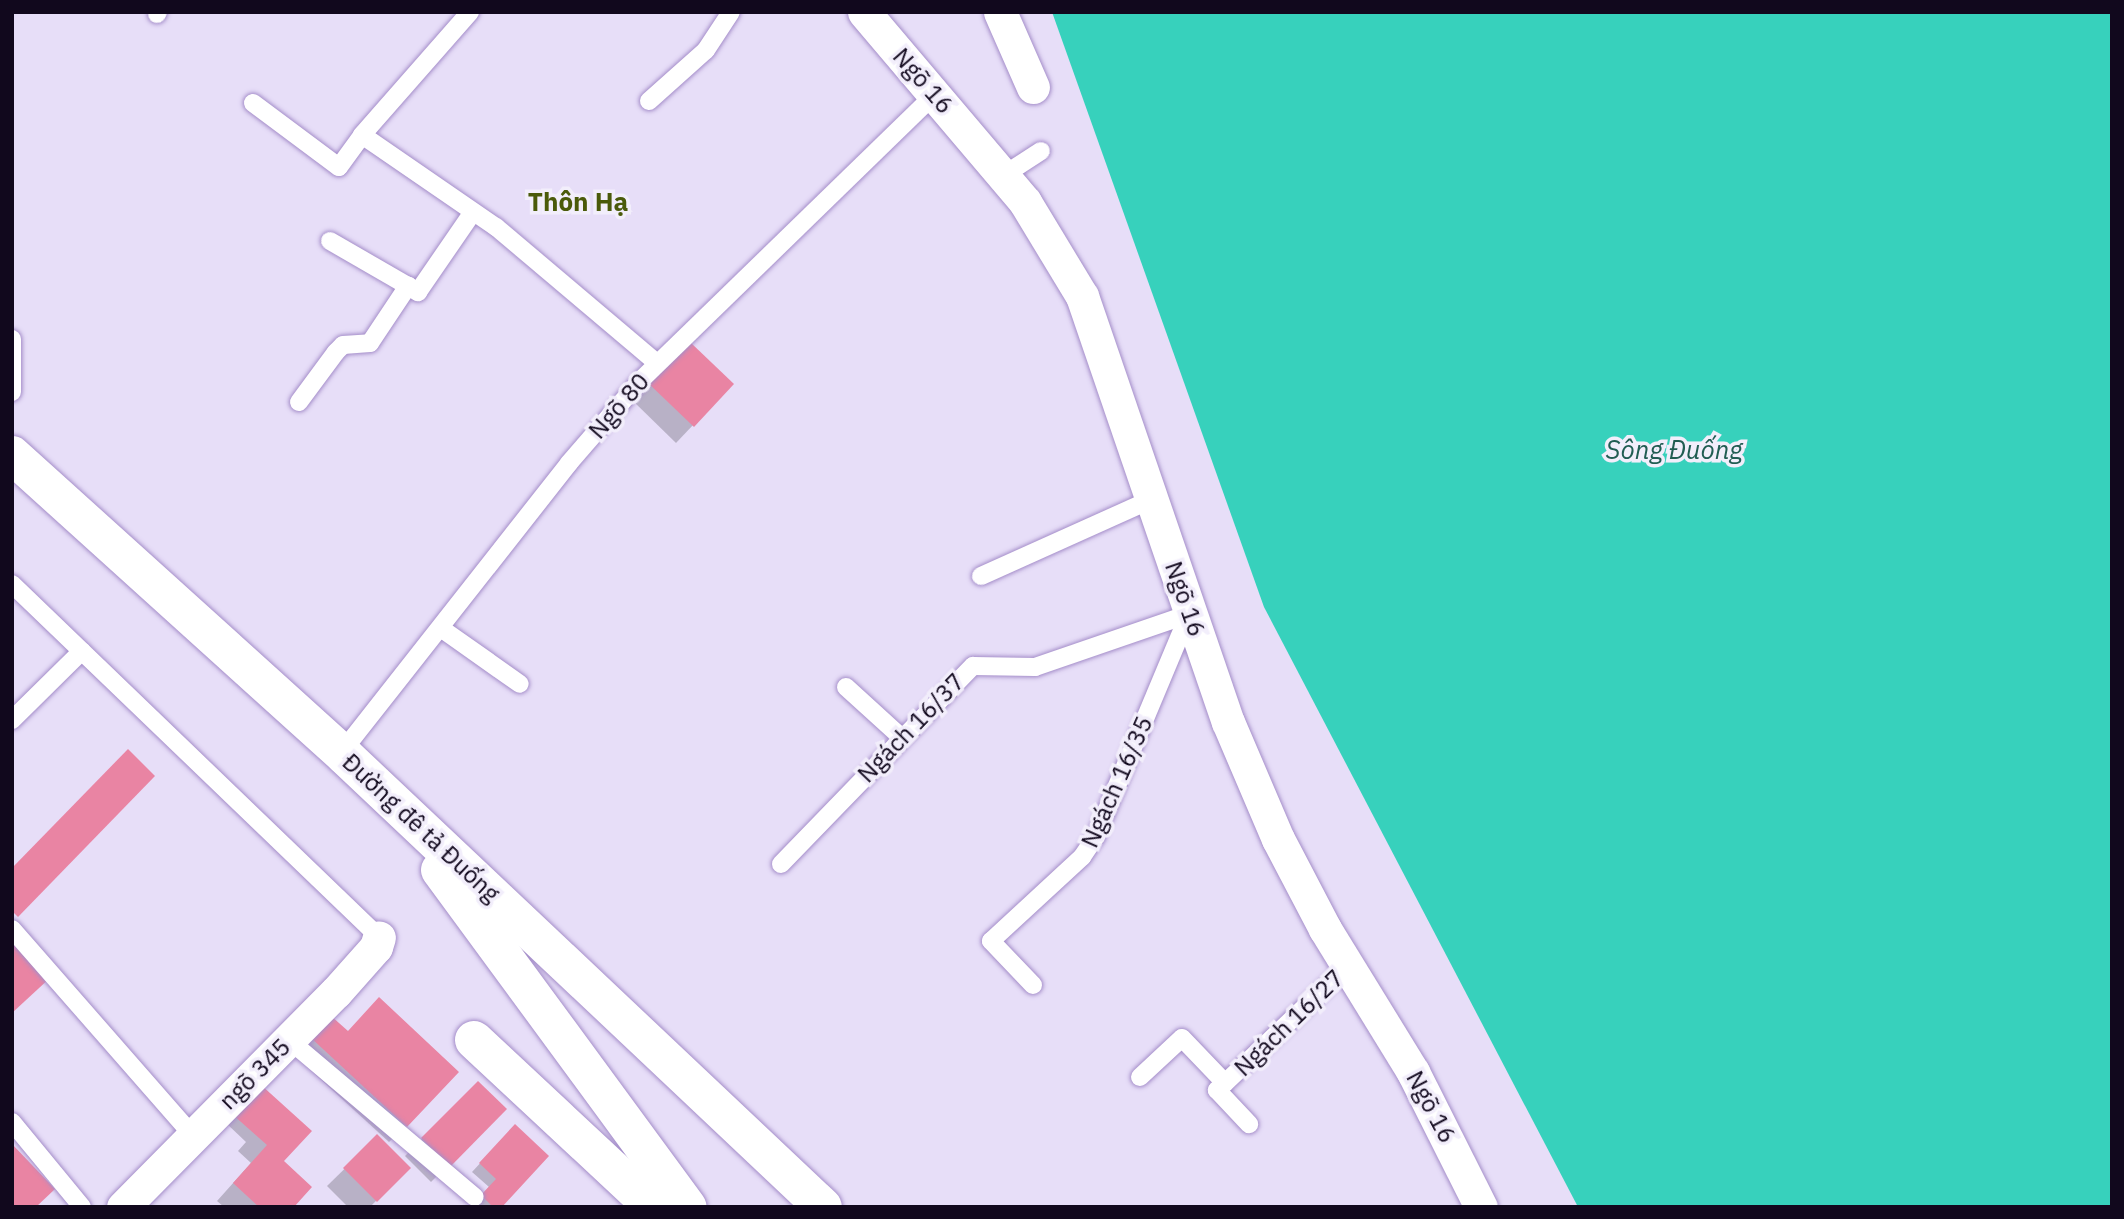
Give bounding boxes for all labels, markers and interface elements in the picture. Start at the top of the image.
street label: Ngõ 16 [887,42,959,120]
district label: Thôn Hạ [528,186,628,218]
street label: Ngõ 80 [583,367,655,445]
water label: Sông Đuống [1605,434,1743,466]
street label: Ngõ 16 [1159,558,1211,640]
street label: Ngách 16/37 [852,667,970,789]
street label: Ngách 16/35 [1075,712,1159,852]
street label: Đường đê tả Đuống [336,748,506,908]
street label: Ngách 16/27 [1228,964,1350,1082]
street label: ngõ 345 [214,1033,296,1115]
street label: Ngõ 16 [1400,1066,1462,1148]

